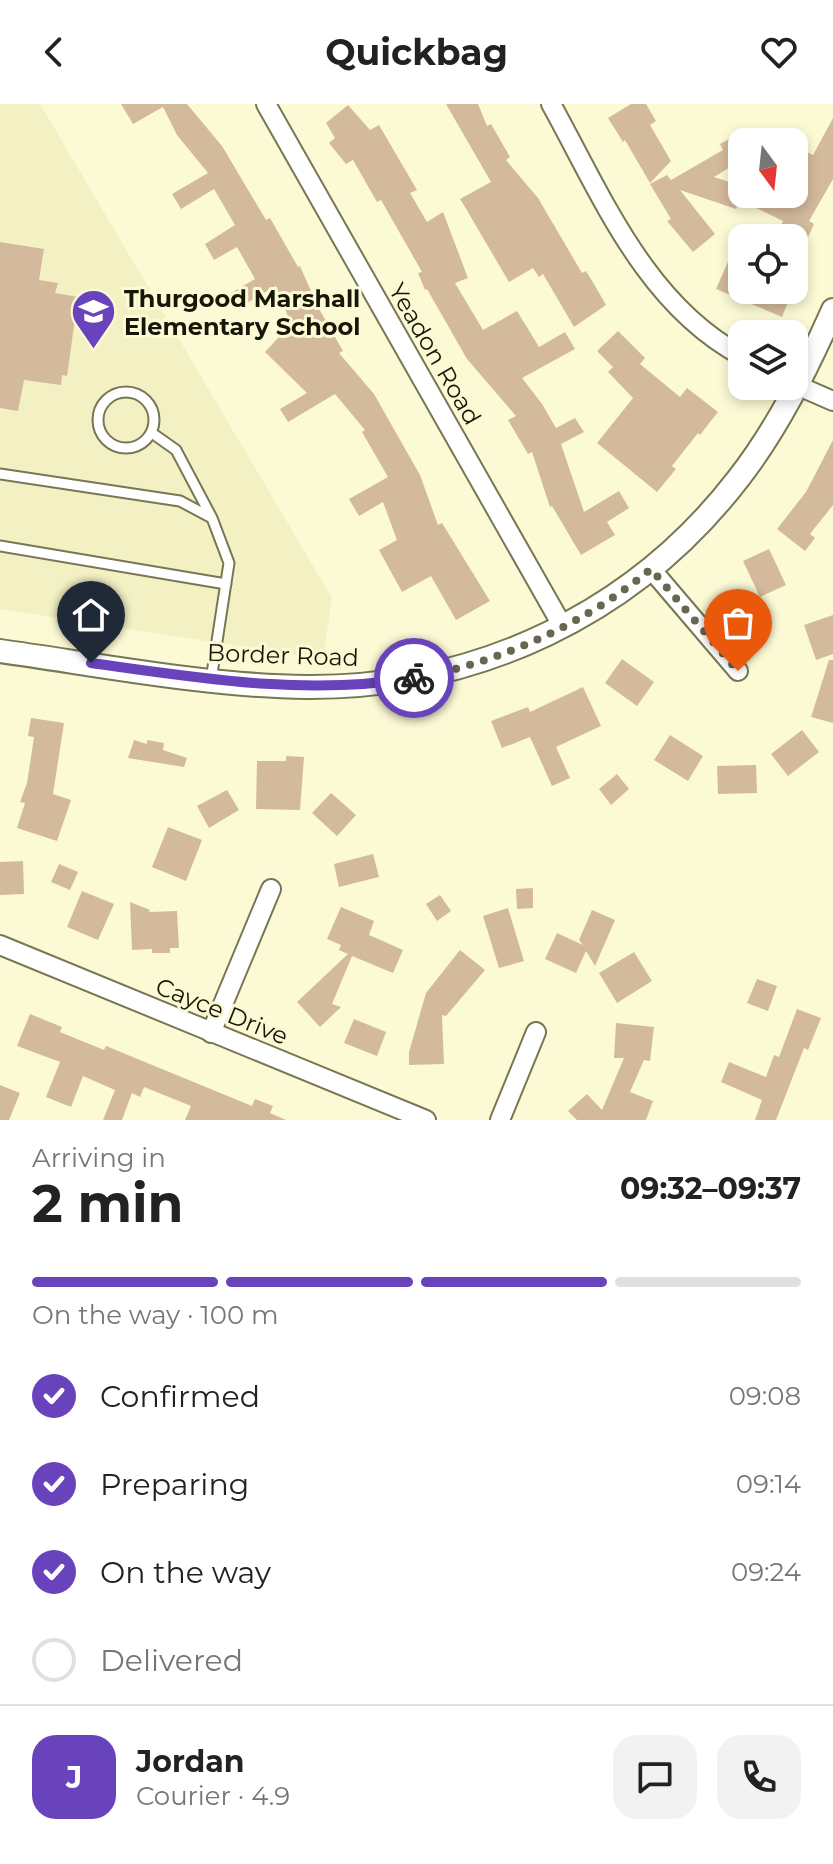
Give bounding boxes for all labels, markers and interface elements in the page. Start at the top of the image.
icon: back [32,30,76,74]
text: Quickbag [325,30,508,74]
icon: heart [757,30,801,74]
north arrow [728,128,808,208]
map controls [728,128,808,400]
button: locate [728,224,808,304]
street label: Yeadon Road [383,278,487,430]
place label: Thurgood Marshall Elementary School [124,284,361,341]
school or university icon: Thurgood Marshall Elementary School [69,288,117,351]
button: layers [728,320,808,400]
pin [57,581,125,663]
pin [704,589,772,671]
icon: home [69,593,113,637]
icon: bag [716,601,760,645]
street label: Border Road [207,638,359,672]
courier [374,638,454,718]
icon: bike [392,656,436,700]
street label: Cayce Drive [152,971,292,1051]
text: Arriving in [32,1142,166,1174]
text: 09:32–09:37 [620,1170,801,1207]
text: 2 min [32,1172,184,1235]
text: On the way · 100 m [32,1299,279,1331]
icon: check [32,1374,76,1418]
text: Confirmed [100,1378,260,1415]
text: 09:08 [729,1380,801,1412]
icon: check [32,1462,76,1506]
text: Preparing [100,1466,249,1503]
text: 09:14 [736,1468,801,1500]
icon: check [32,1550,76,1594]
text: On the way [100,1554,271,1591]
text: 09:24 [731,1556,801,1588]
text: Delivered [100,1642,243,1679]
button: chat [613,1735,697,1819]
button: phone [717,1735,801,1819]
text: Jordan [136,1743,245,1780]
text: J [66,1759,82,1796]
text: Courier · 4.9 [136,1780,290,1812]

